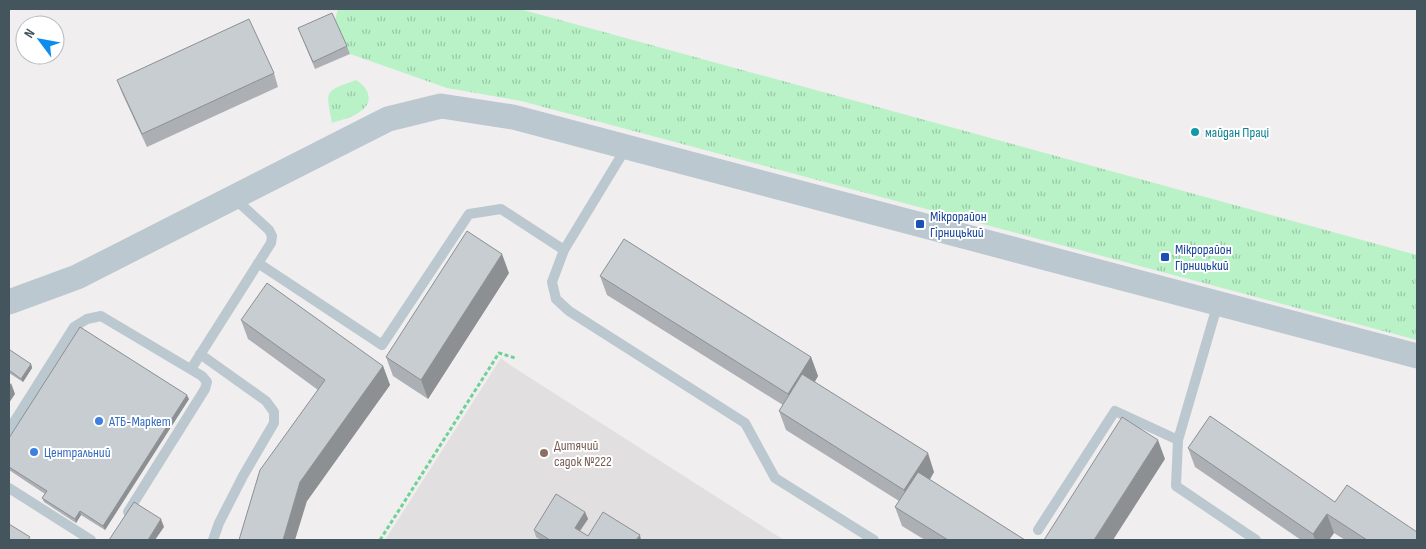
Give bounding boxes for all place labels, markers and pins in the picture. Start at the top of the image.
place label: майдан Праці [1205,124,1269,141]
marker: майдан Праці [1189,126,1201,138]
place label: Мiкрорайон Гiрницький [930,208,987,241]
marker: Мiкрорайон Гiрницький [914,218,926,230]
place label: Мікрорайон Гірницький [1175,241,1232,274]
marker: Мікрорайон Гірницький [1159,251,1171,263]
place label: АТБ-Маркет [108,413,171,430]
marker: АТБ-Маркет [93,415,105,427]
place label: Дитячий садок №222 [554,437,612,470]
place label: Центральний [44,444,111,461]
marker: Центральний [28,446,40,458]
marker: Дитячий садок №222 [538,447,550,459]

